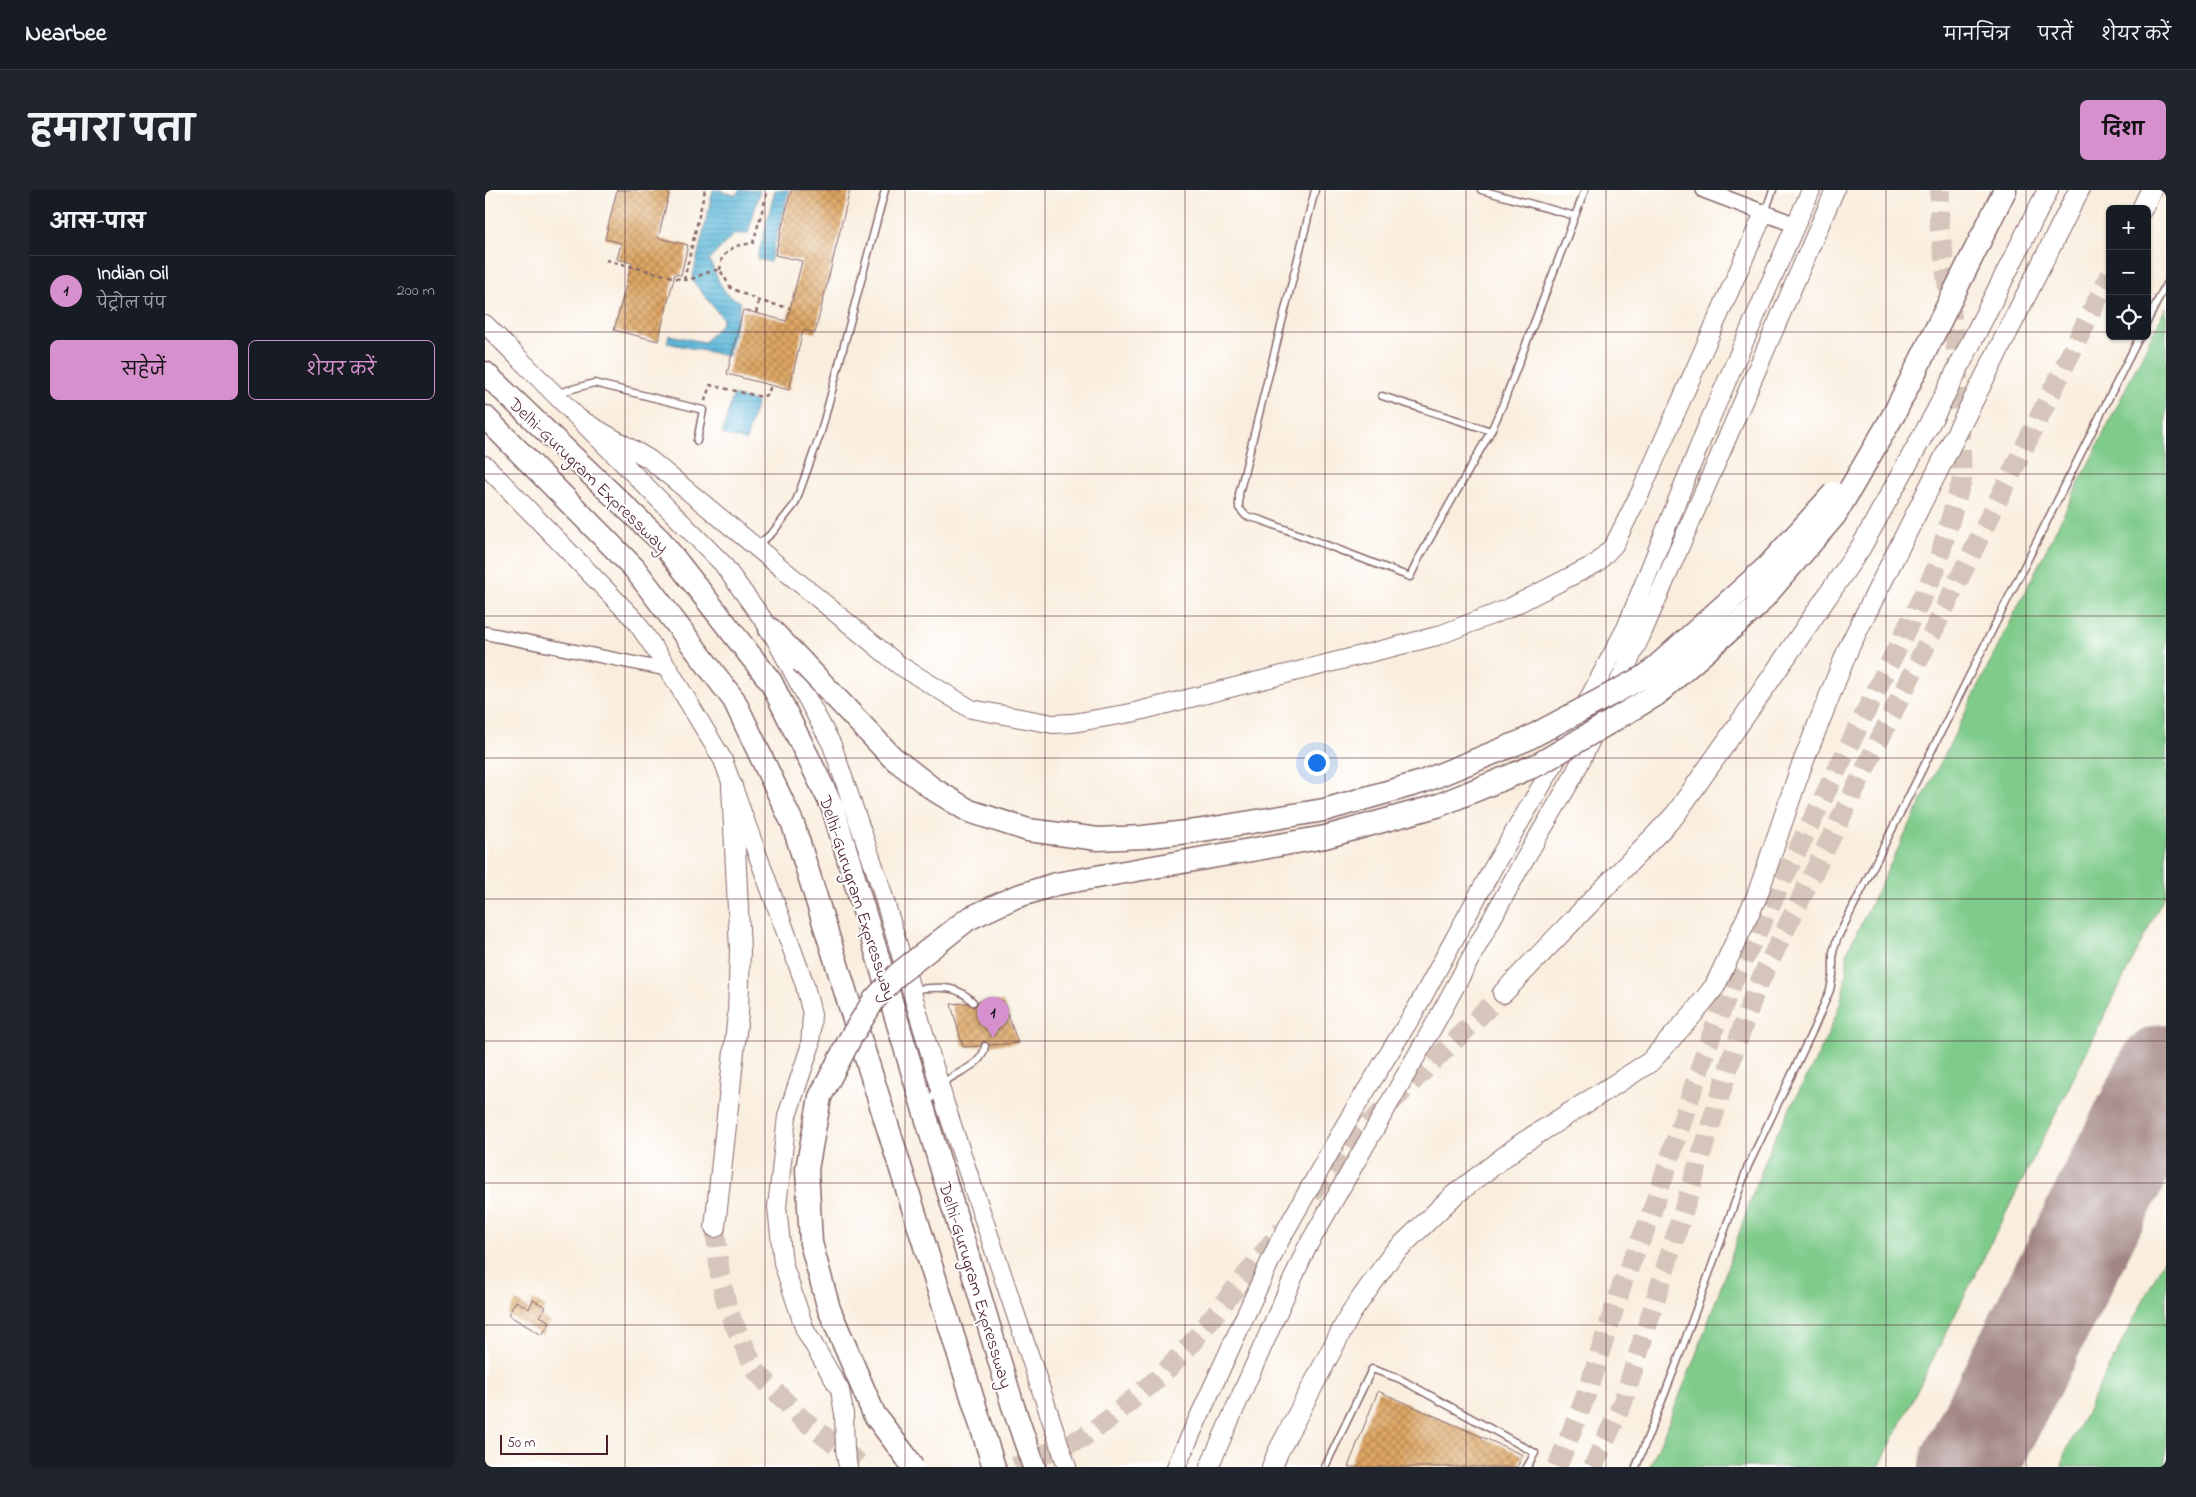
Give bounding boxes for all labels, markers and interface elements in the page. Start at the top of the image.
text: Nearbee [25,17,107,52]
text: मानचित्र [1944,23,2010,49]
text: परतें [2038,23,2073,49]
text: शेयर करें [2101,23,2171,49]
button: दिशा [2080,100,2166,160]
text: हमारा पता [30,106,194,157]
map controls [2106,205,2151,340]
button: + [2106,205,2151,250]
text: आस-पास [50,208,145,238]
button: − [2106,250,2151,295]
text: Indian Oil [97,261,168,288]
text: 1 [63,279,69,303]
text: 200 m [397,279,435,303]
text: पेट्रोल पंप [97,292,166,316]
button: locate [2106,295,2151,340]
button: सहेजें [50,340,238,400]
button: शेयर करें [248,340,435,400]
street label: Delhi-Gurugram Expressway [500,392,674,561]
your location [1304,750,1330,776]
street label: Delhi-Gurugram Expressway [809,792,902,1005]
pin: 1 [977,997,1009,1038]
street label: Delhi-Gurugram Expressway [929,1178,1018,1392]
scale bar [500,1432,607,1455]
text: 50 m [507,1433,535,1454]

